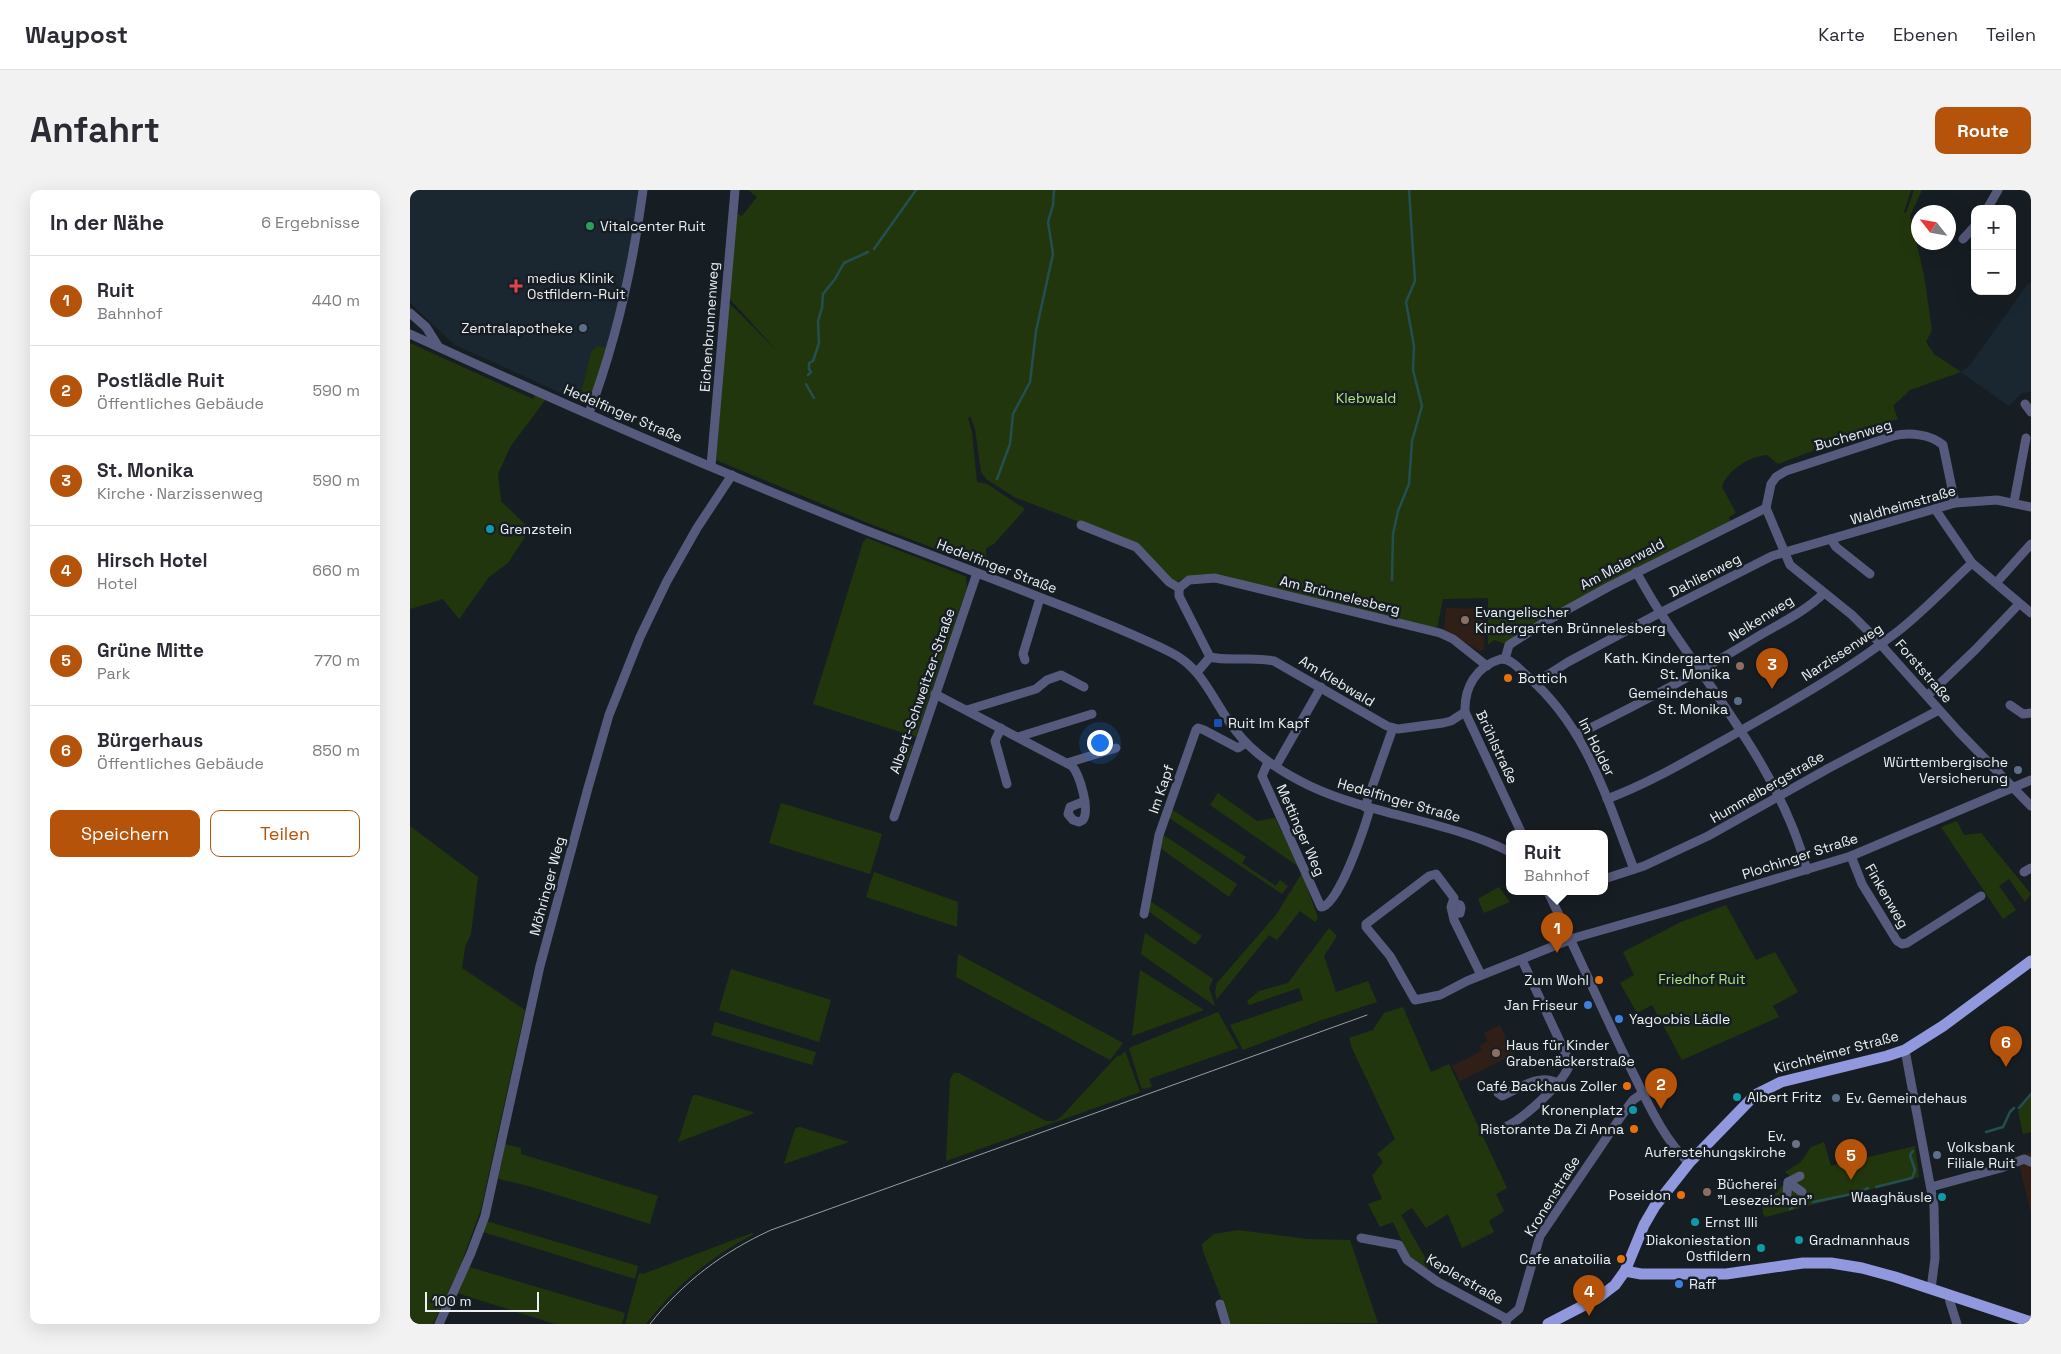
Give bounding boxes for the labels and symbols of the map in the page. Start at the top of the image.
north arrow [1911,205,1956,250]
place label: Vitalcenter Ruit [600,217,706,235]
marker: Vitalcenter Ruit [584,220,596,232]
street label: Eichenbrunnenweg [695,261,723,393]
place label: medius Klinik Ostfildern-Ruit [527,269,626,303]
marker: medius Klinik Ostfildern-Ruit [509,279,523,293]
place label: Zentralapotheke [461,319,573,337]
marker: Zentralapotheke [577,322,589,334]
street label: Hedelfinger Straße [561,380,685,446]
park label: Klebwald [1336,389,1396,407]
street label: Buchenweg [1812,415,1894,455]
street label: Waldheimstraße [1848,481,1958,529]
place label: Grenzstein [500,520,572,538]
marker: Grenzstein [484,523,496,535]
street label: Am Maierwald [1577,534,1667,594]
street label: Hedelfinger Straße [934,535,1060,597]
street label: Dahlienweg [1666,549,1744,601]
street label: Am Brünnelesberg [1278,571,1402,619]
street label: Nelkenweg [1725,591,1797,645]
place label: Evangelischer Kindergarten Brünnelesberg [1475,603,1666,637]
street label: Albert-Schweitzer-Straße [885,606,959,776]
marker: Evangelischer Kindergarten Brünnelesberg [1459,614,1471,626]
street label: Narzissenweg [1798,619,1886,685]
street label: Forststraße [1891,635,1957,707]
pin: 3 [1756,648,1788,689]
place label: Kath. Kindergarten St. Monika [1604,649,1730,683]
street label: Am Klebwald [1296,651,1378,711]
marker: Kath. Kindergarten St. Monika [1734,660,1746,672]
place label: Bottich [1518,669,1567,687]
marker: Bottich [1502,672,1514,684]
place label: Gemeindehaus St. Monika [1628,684,1728,718]
marker: Gemeindehaus St. Monika [1732,695,1744,707]
street label: Brühlstraße [1472,707,1522,787]
place label: Ruit Im Kapf [1228,714,1309,732]
street label: Im Holder [1575,715,1619,779]
marker: Ruit Im Kapf [1212,717,1224,729]
your location [1087,730,1113,756]
street label: Hummelbergstraße [1707,747,1827,827]
place label: Württembergische Versicherung [1883,753,2008,787]
street label: Im Kapf [1144,762,1178,816]
marker: Württembergische Versicherung [2012,764,2024,776]
street label: Hedelfinger Straße [1335,774,1463,826]
street label: Mettinger Weg [1273,781,1329,879]
street label: Plochinger Straße [1740,829,1860,883]
street label: Möhringer Weg [525,834,569,938]
street label: Finkenweg [1861,860,1913,932]
pin: 1 [1541,912,1573,953]
park label: Friedhof Ruit [1658,970,1746,988]
place label: Zum Wohl [1524,971,1589,989]
marker: Zum Wohl [1593,974,1605,986]
place label: Jan Friseur [1504,996,1578,1014]
marker: Jan Friseur [1582,999,1594,1011]
place label: Yagoobis Lädle [1629,1010,1730,1028]
marker: Yagoobis Lädle [1613,1013,1625,1025]
pin: 6 [1990,1026,2022,1067]
street label: Kirchheimer Straße [1772,1027,1900,1077]
place label: Haus für Kinder Grabenäckerstraße [1506,1036,1635,1070]
marker: Haus für Kinder Grabenäckerstraße [1490,1047,1502,1059]
pin: 2 [1645,1068,1677,1109]
place label: Café Backhaus Zoller [1477,1077,1617,1095]
marker: Café Backhaus Zoller [1621,1080,1633,1092]
place label: Albert Fritz [1747,1088,1822,1106]
place label: Ev. Gemeindehaus [1846,1089,1967,1107]
marker: Albert Fritz [1731,1091,1743,1103]
marker: Ev. Gemeindehaus [1830,1092,1842,1104]
place label: Kronenplatz [1542,1101,1623,1119]
marker: Kronenplatz [1627,1104,1639,1116]
place label: Ristorante Da Zi Anna [1480,1120,1624,1138]
marker: Ristorante Da Zi Anna [1628,1123,1640,1135]
place label: Ev. Auferstehungskirche [1644,1127,1786,1161]
marker: Ev. Auferstehungskirche [1790,1138,1802,1150]
place label: Volksbank Filiale Ruit [1947,1138,2016,1172]
pin: 5 [1835,1139,1867,1180]
marker: Volksbank Filiale Ruit [1931,1149,1943,1161]
street label: Kronenstraße [1520,1152,1584,1240]
place label: Bücherei "Lesezeichen" [1717,1175,1812,1209]
place label: Poseidon [1609,1186,1671,1204]
marker: Bücherei "Lesezeichen" [1701,1186,1713,1198]
place label: Waaghäusle [1851,1188,1932,1206]
marker: Poseidon [1675,1189,1687,1201]
marker: Waaghäusle [1936,1191,1948,1203]
place label: Ernst Illi [1705,1213,1758,1231]
marker: Ernst Illi [1689,1216,1701,1228]
place label: Diakoniestation Ostfildern [1646,1231,1751,1265]
place label: Gradmannhaus [1809,1231,1910,1249]
marker: Gradmannhaus [1793,1234,1805,1246]
marker: Diakoniestation Ostfildern [1755,1242,1767,1254]
street label: Keplerstraße [1423,1250,1507,1308]
place label: Cafe anatoilia [1519,1250,1611,1268]
marker: Cafe anatoilia [1615,1253,1627,1265]
pin: 4 [1573,1275,1605,1316]
place label: Raff [1689,1275,1716,1293]
marker: Raff [1673,1278,1685,1290]
scale bar [425,1289,539,1312]

